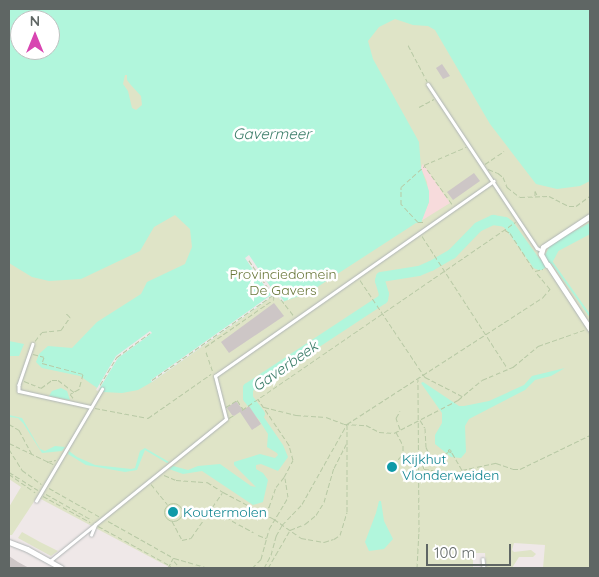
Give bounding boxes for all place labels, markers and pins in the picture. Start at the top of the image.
place label: Kijkhut Vlonderweiden [402,451,499,484]
marker: Kijkhut Vlonderweiden [386,461,398,473]
place label: Koutermolen [183,504,267,520]
marker: Koutermolen [167,506,179,518]

